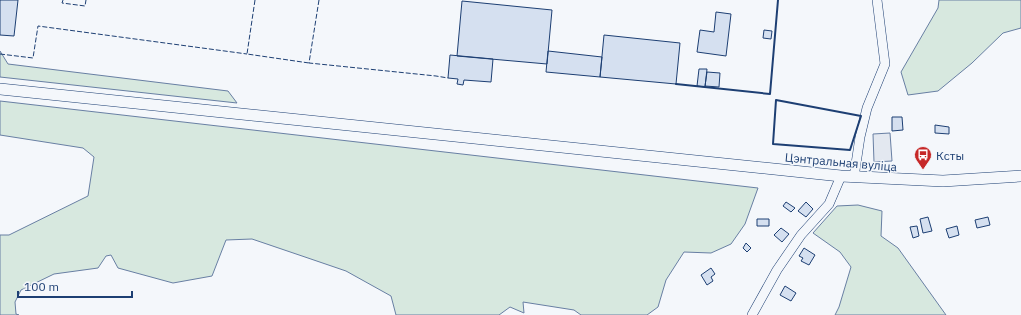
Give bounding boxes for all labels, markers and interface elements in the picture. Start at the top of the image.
bus stop icon: Ксты [913,145,933,170]
place label: Ксты [936,148,964,163]
street label: Цэнтральная вуліца [784,150,898,174]
scale bar [18,273,132,299]
text: 100 m [24,279,59,294]

